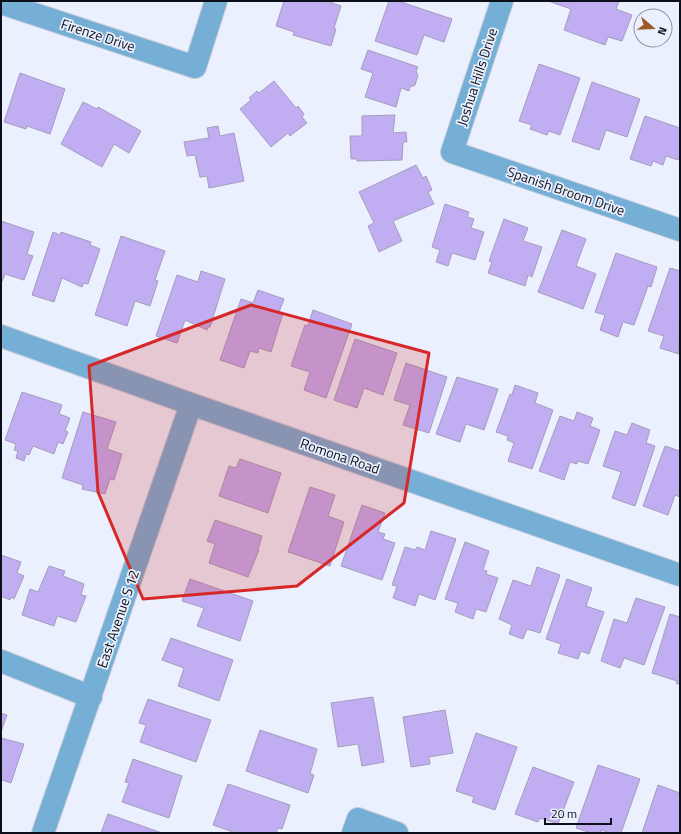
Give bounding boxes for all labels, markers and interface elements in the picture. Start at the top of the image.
north arrow [633,8,673,48]
street label: Firenze Drive [58,13,138,56]
street label: Joshua Hills Drive [451,25,502,129]
text: N [654,25,671,37]
street label: Spanish Broom Drive [505,161,628,221]
street label: Romona Road [298,432,383,479]
street label: East Avenue S 12 [91,567,144,671]
scale bar [545,800,611,826]
text: 20 m [551,804,577,823]

